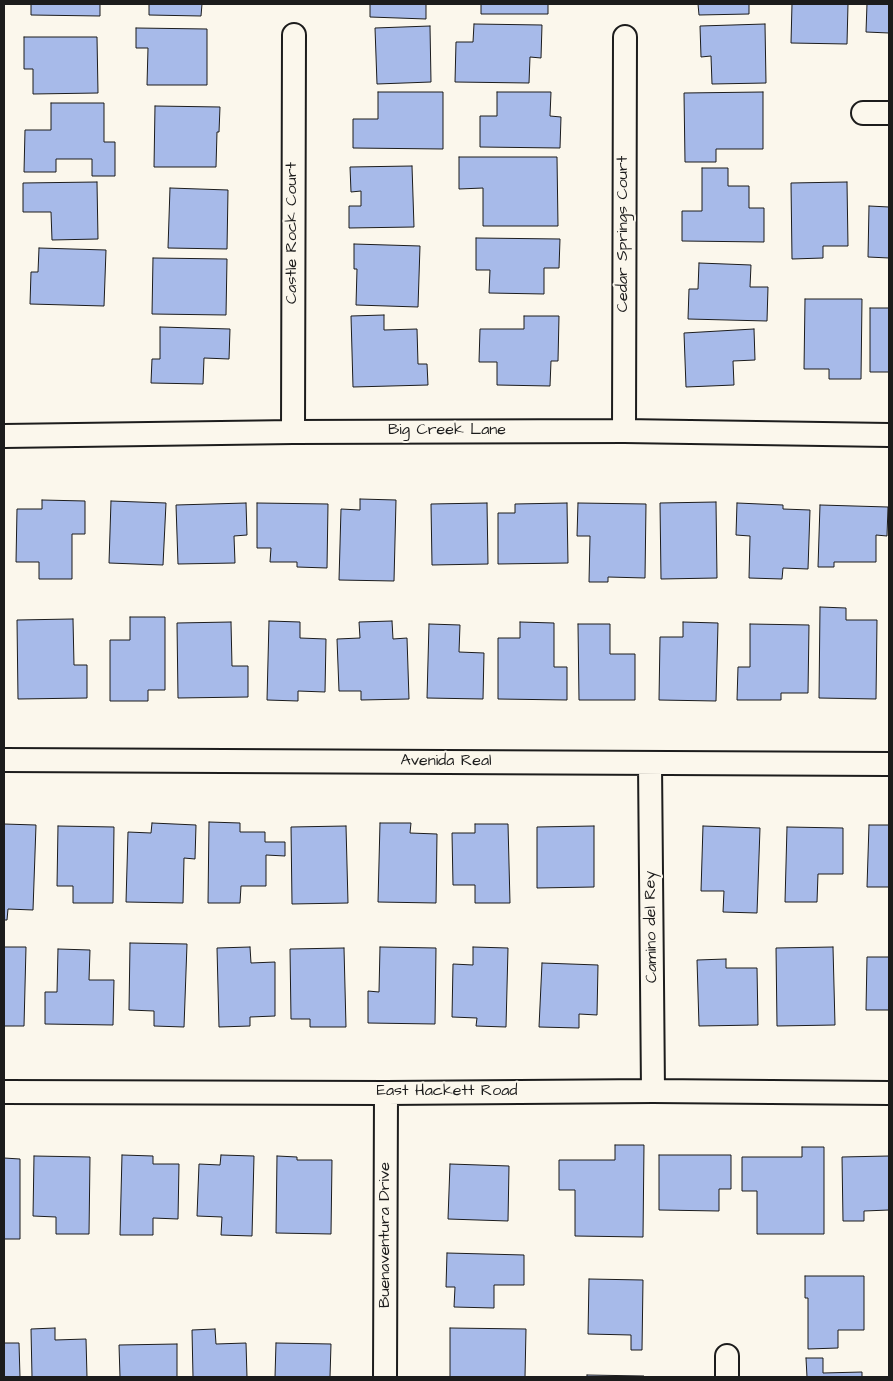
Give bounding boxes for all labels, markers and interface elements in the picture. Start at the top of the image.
street label: Cedar Springs Court [614,156,634,312]
street label: Castle Rock Court [283,162,303,304]
street label: Big Creek Lane [388,421,506,441]
street label: Avenida Real [400,752,492,772]
street label: Camino del Rey [641,871,663,983]
street label: East Hackett Road [376,1082,518,1102]
street label: Buenaventura Drive [376,1162,396,1308]

